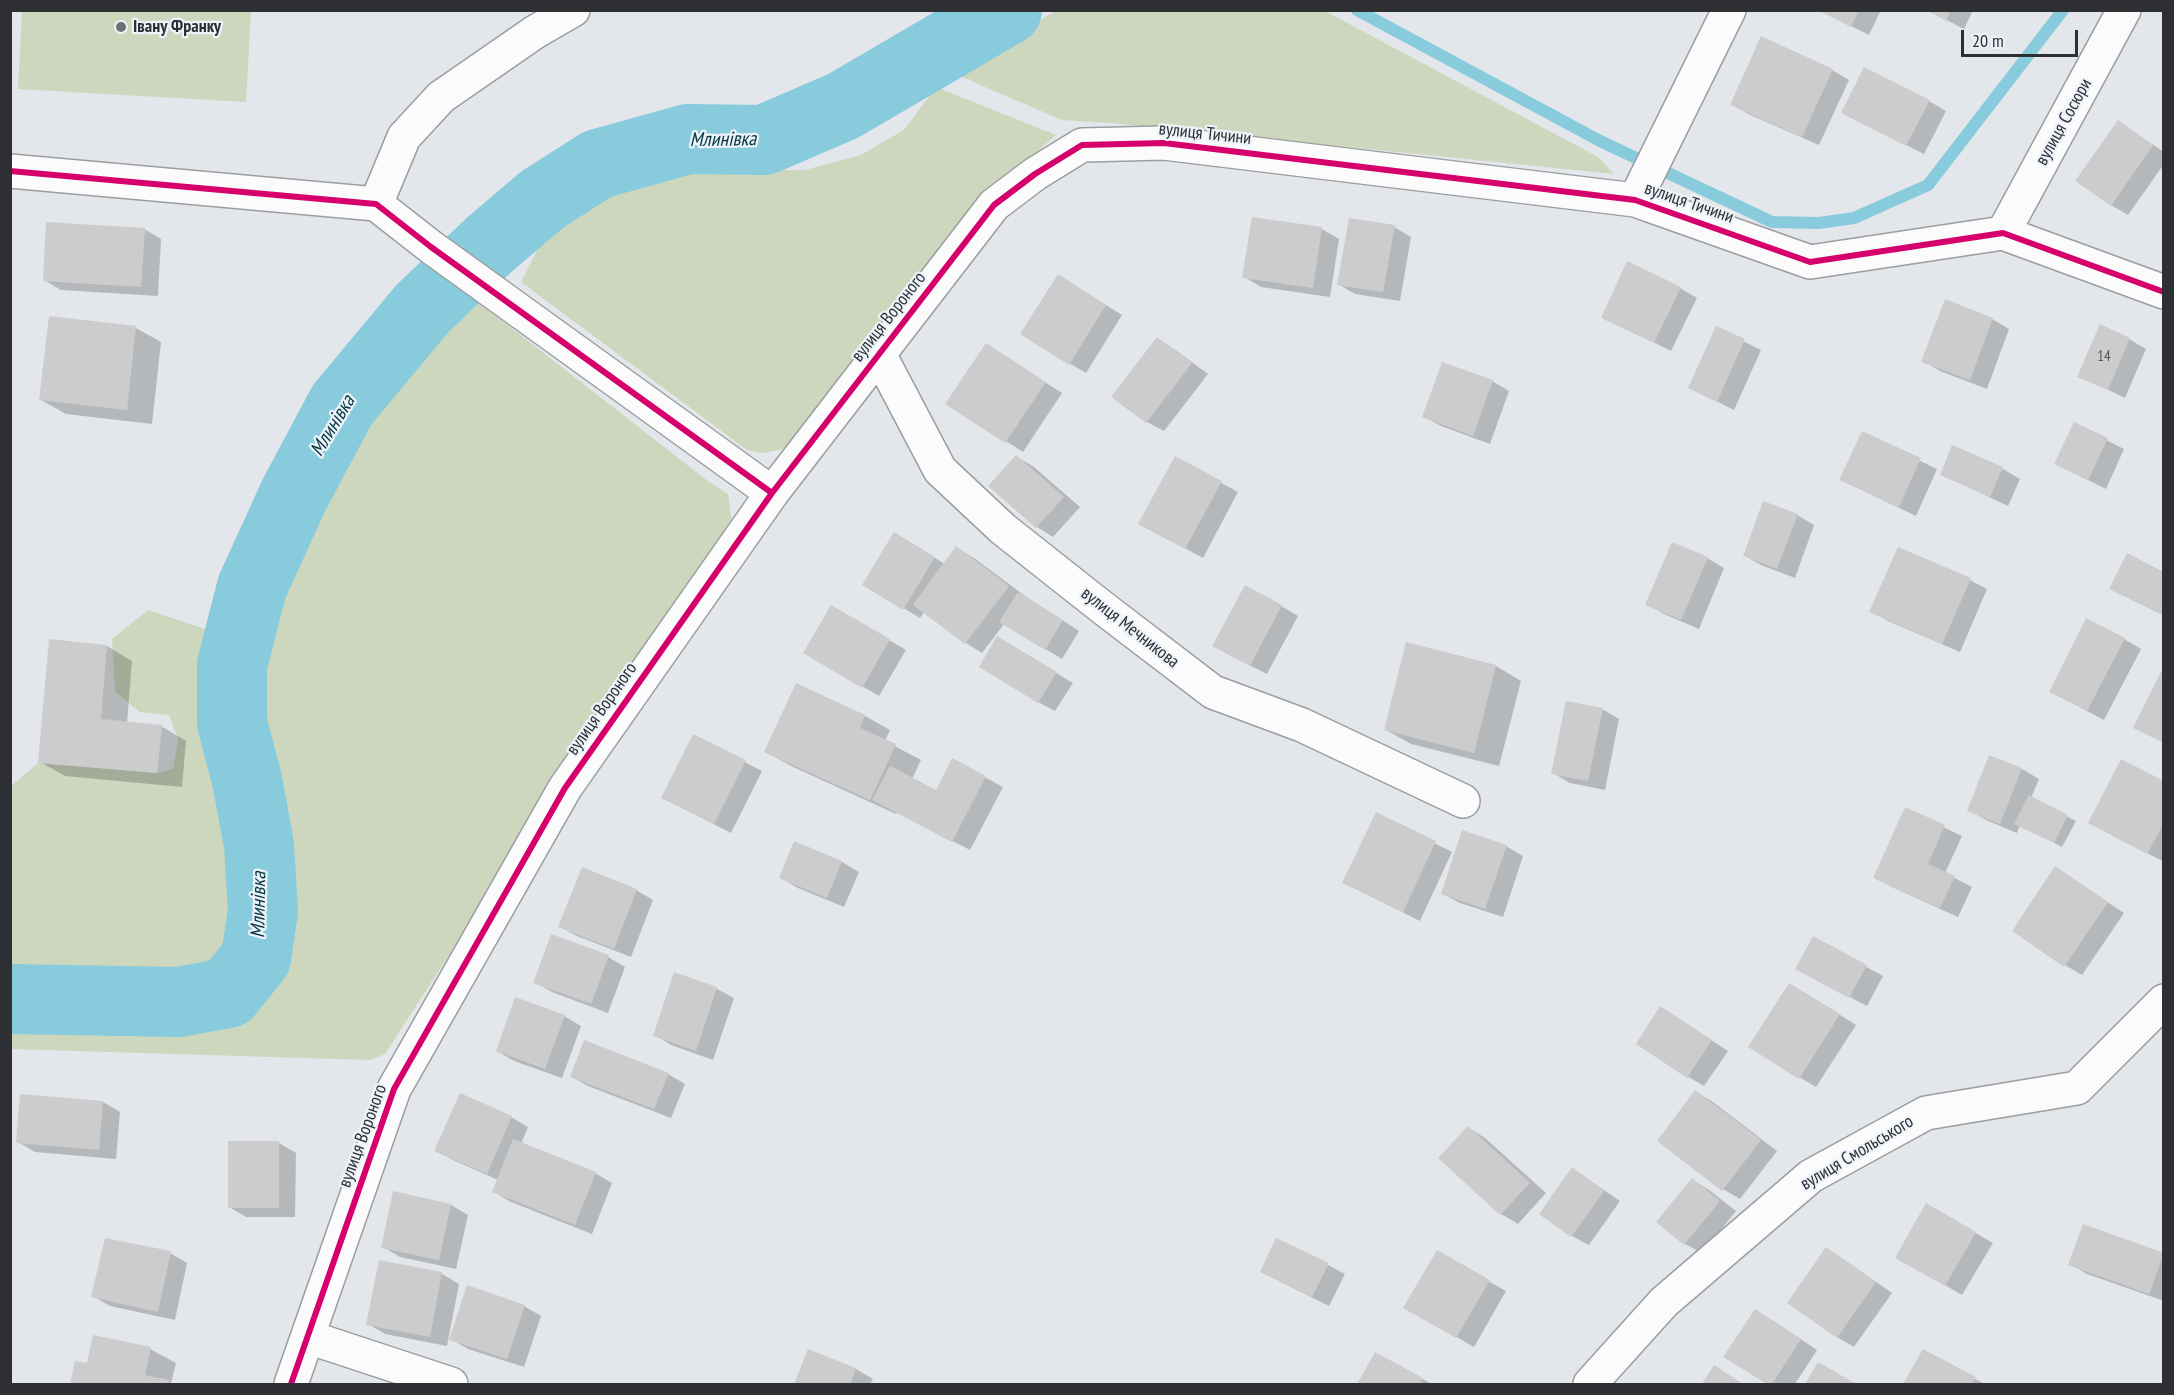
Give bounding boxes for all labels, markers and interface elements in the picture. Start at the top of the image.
place label: Івану Франку [133,16,221,38]
scale bar [1964,18,2081,56]
marker: Івану Франку [114,20,128,34]
text: 20 m [1972,29,2004,52]
street label: вулиця Сосюри [2031,75,2097,169]
street label: вулиця Тичини [1158,118,1252,150]
water label: Млинівка [690,127,756,153]
street label: вулиця Тичини [1642,178,1736,228]
street label: вулиця Вороного [847,268,931,366]
house number: 14 [2097,348,2111,366]
water label: Млинівка [306,391,360,461]
street label: вулиця Мечникова [1077,583,1183,673]
street label: вулиця Вороного [562,659,642,759]
water label: Млинівка [246,872,272,938]
street label: вулиця Вороного [334,1082,392,1190]
street label: вулиця Смольського [1797,1111,1917,1195]

